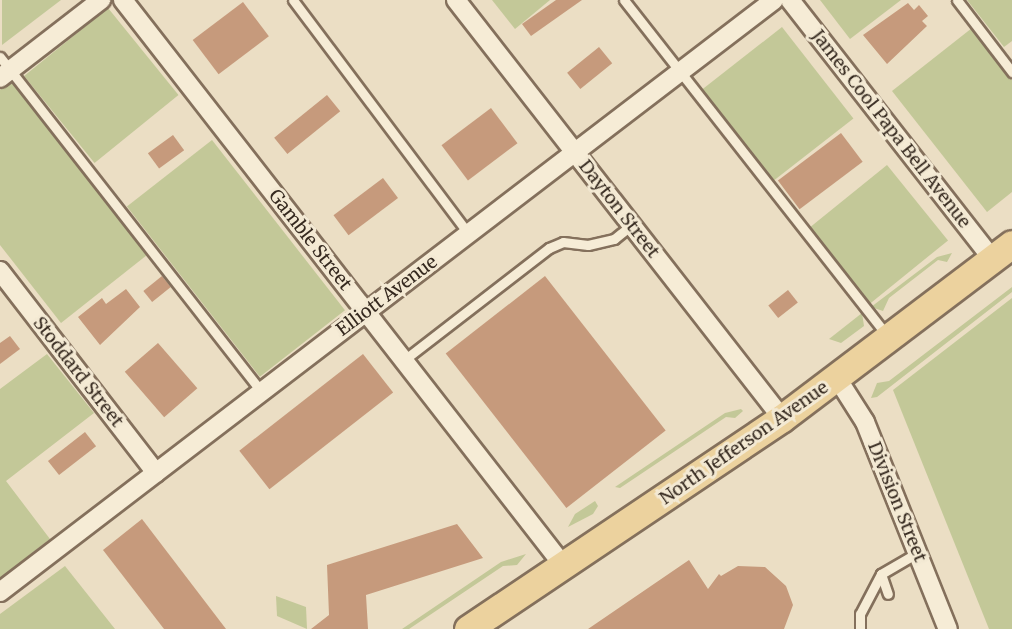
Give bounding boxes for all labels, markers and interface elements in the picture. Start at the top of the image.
street label: James Cool Papa Bell Avenue [807,26,975,232]
street label: Dayton Street [574,156,664,262]
street label: Gamble Street [264,185,356,295]
street label: Elliott Avenue [332,251,442,341]
street label: Stoddard Street [28,313,128,431]
street label: North Jefferson Avenue [656,377,832,509]
street label: Division Street [863,439,931,565]

